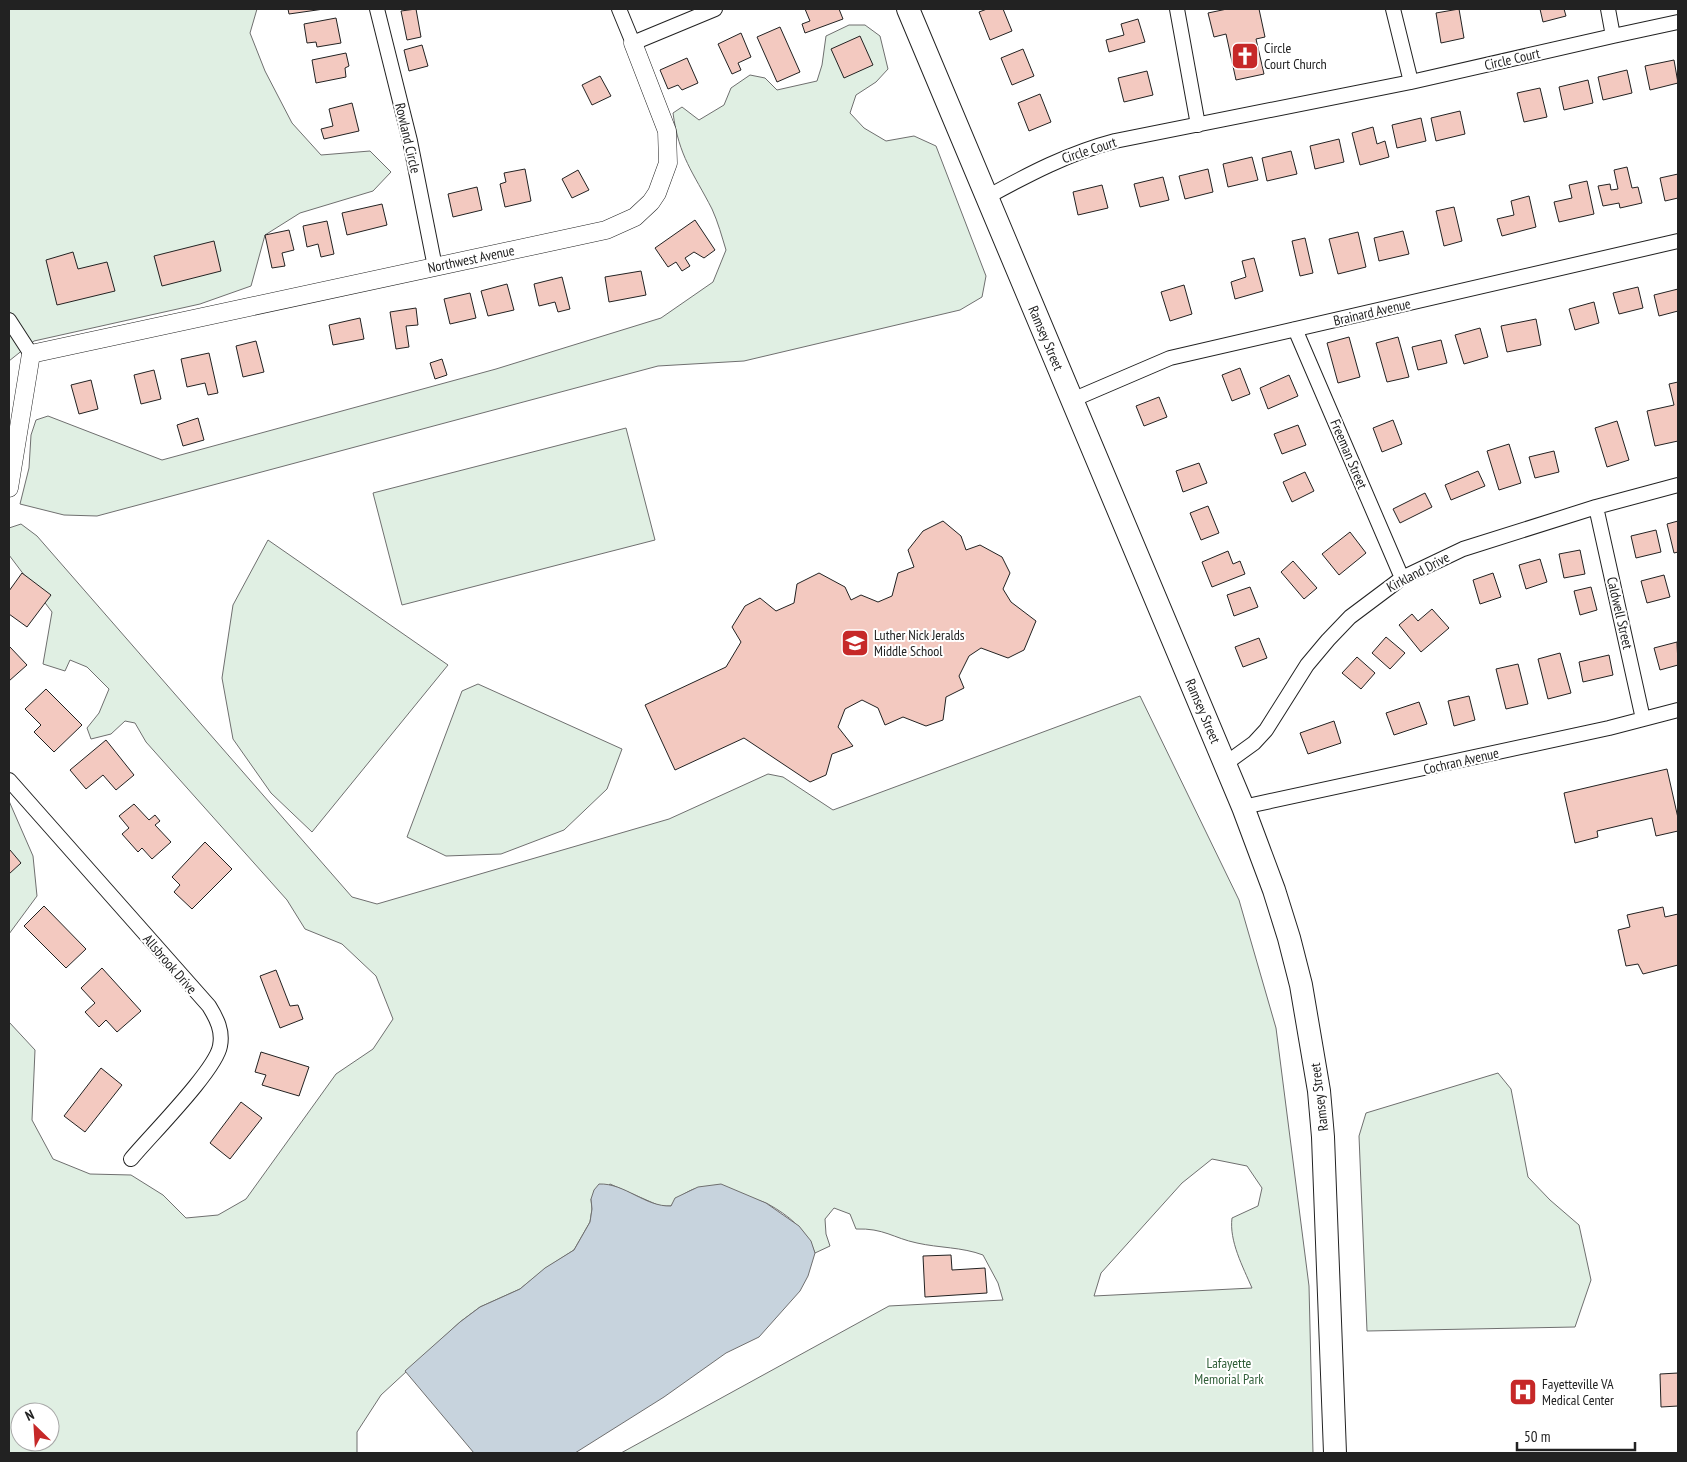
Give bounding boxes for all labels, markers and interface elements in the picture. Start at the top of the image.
place label: Circle Court Church [1264,39,1327,73]
church icon: Circle Court Church [1230,41,1260,71]
street label: Circle Court [1482,44,1542,74]
street label: Rowland Circle [391,101,425,175]
street label: Circle Court [1059,133,1119,167]
street label: Northwest Avenue [426,241,516,277]
street label: Brainard Avenue [1332,294,1413,330]
street label: Ramsey Street [1024,303,1068,373]
street label: Freeman Street [1326,416,1372,492]
street label: Kirkland Drive [1383,548,1453,596]
street label: Caldwell Street [1603,575,1637,651]
place label: Luther Nick Jeralds Middle School [874,626,965,660]
school or university icon: Luther Nick Jeralds Middle School [840,628,870,658]
street label: Ramsey Street [1181,676,1225,746]
street label: Cochran Avenue [1422,744,1501,778]
street label: Allsbrook Drive [139,930,201,998]
street label: Ramsey Street [1306,1062,1332,1132]
park label: Lafayette Memorial Park [1194,1354,1264,1388]
place label: Fayetteville VA Medical Center [1542,1375,1614,1409]
hospital icon: Fayetteville VA Medical Center [1508,1377,1538,1407]
north arrow [10,1402,60,1452]
text: N [22,1405,37,1425]
scale bar [1517,1420,1634,1452]
text: 50 m [1524,1427,1550,1446]

